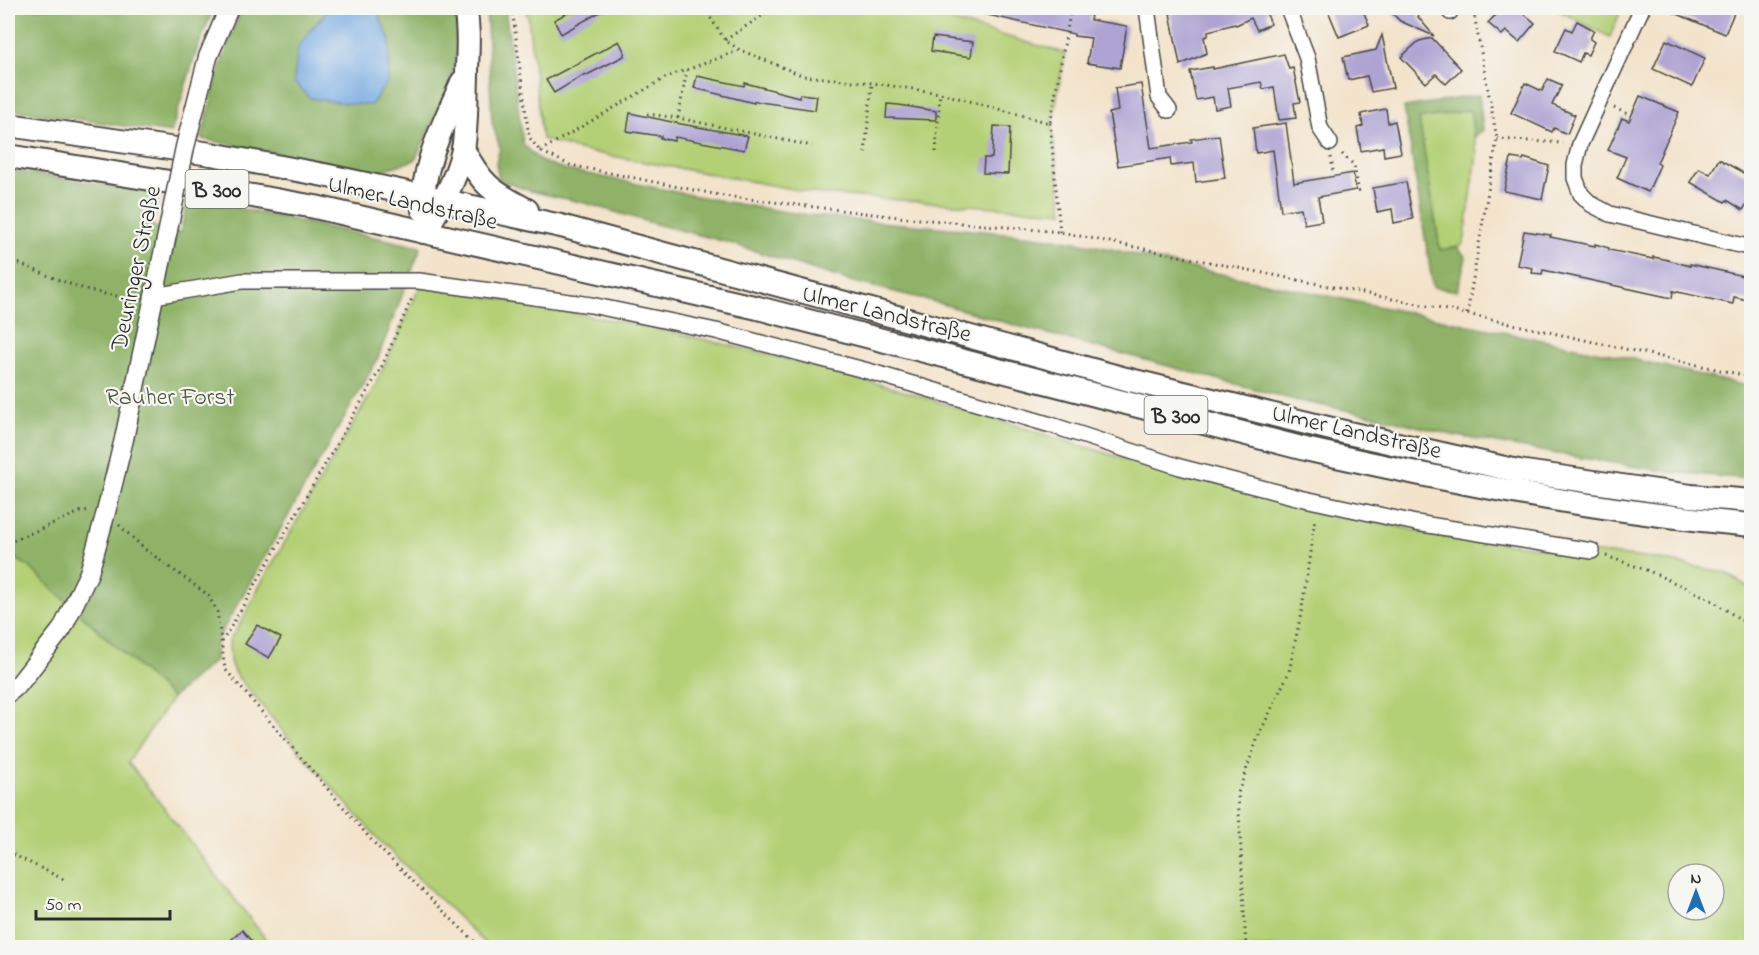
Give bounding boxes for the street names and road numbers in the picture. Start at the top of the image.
street label: Ulmer Landstraße [324,168,501,241]
road number: B 300 [186,170,248,208]
street label: Deuringer Straße [103,183,172,355]
street label: Ulmer Landstraße [798,277,975,353]
road number: B 300 [1144,396,1208,434]
street label: Ulmer Landstraße [1268,397,1445,470]

